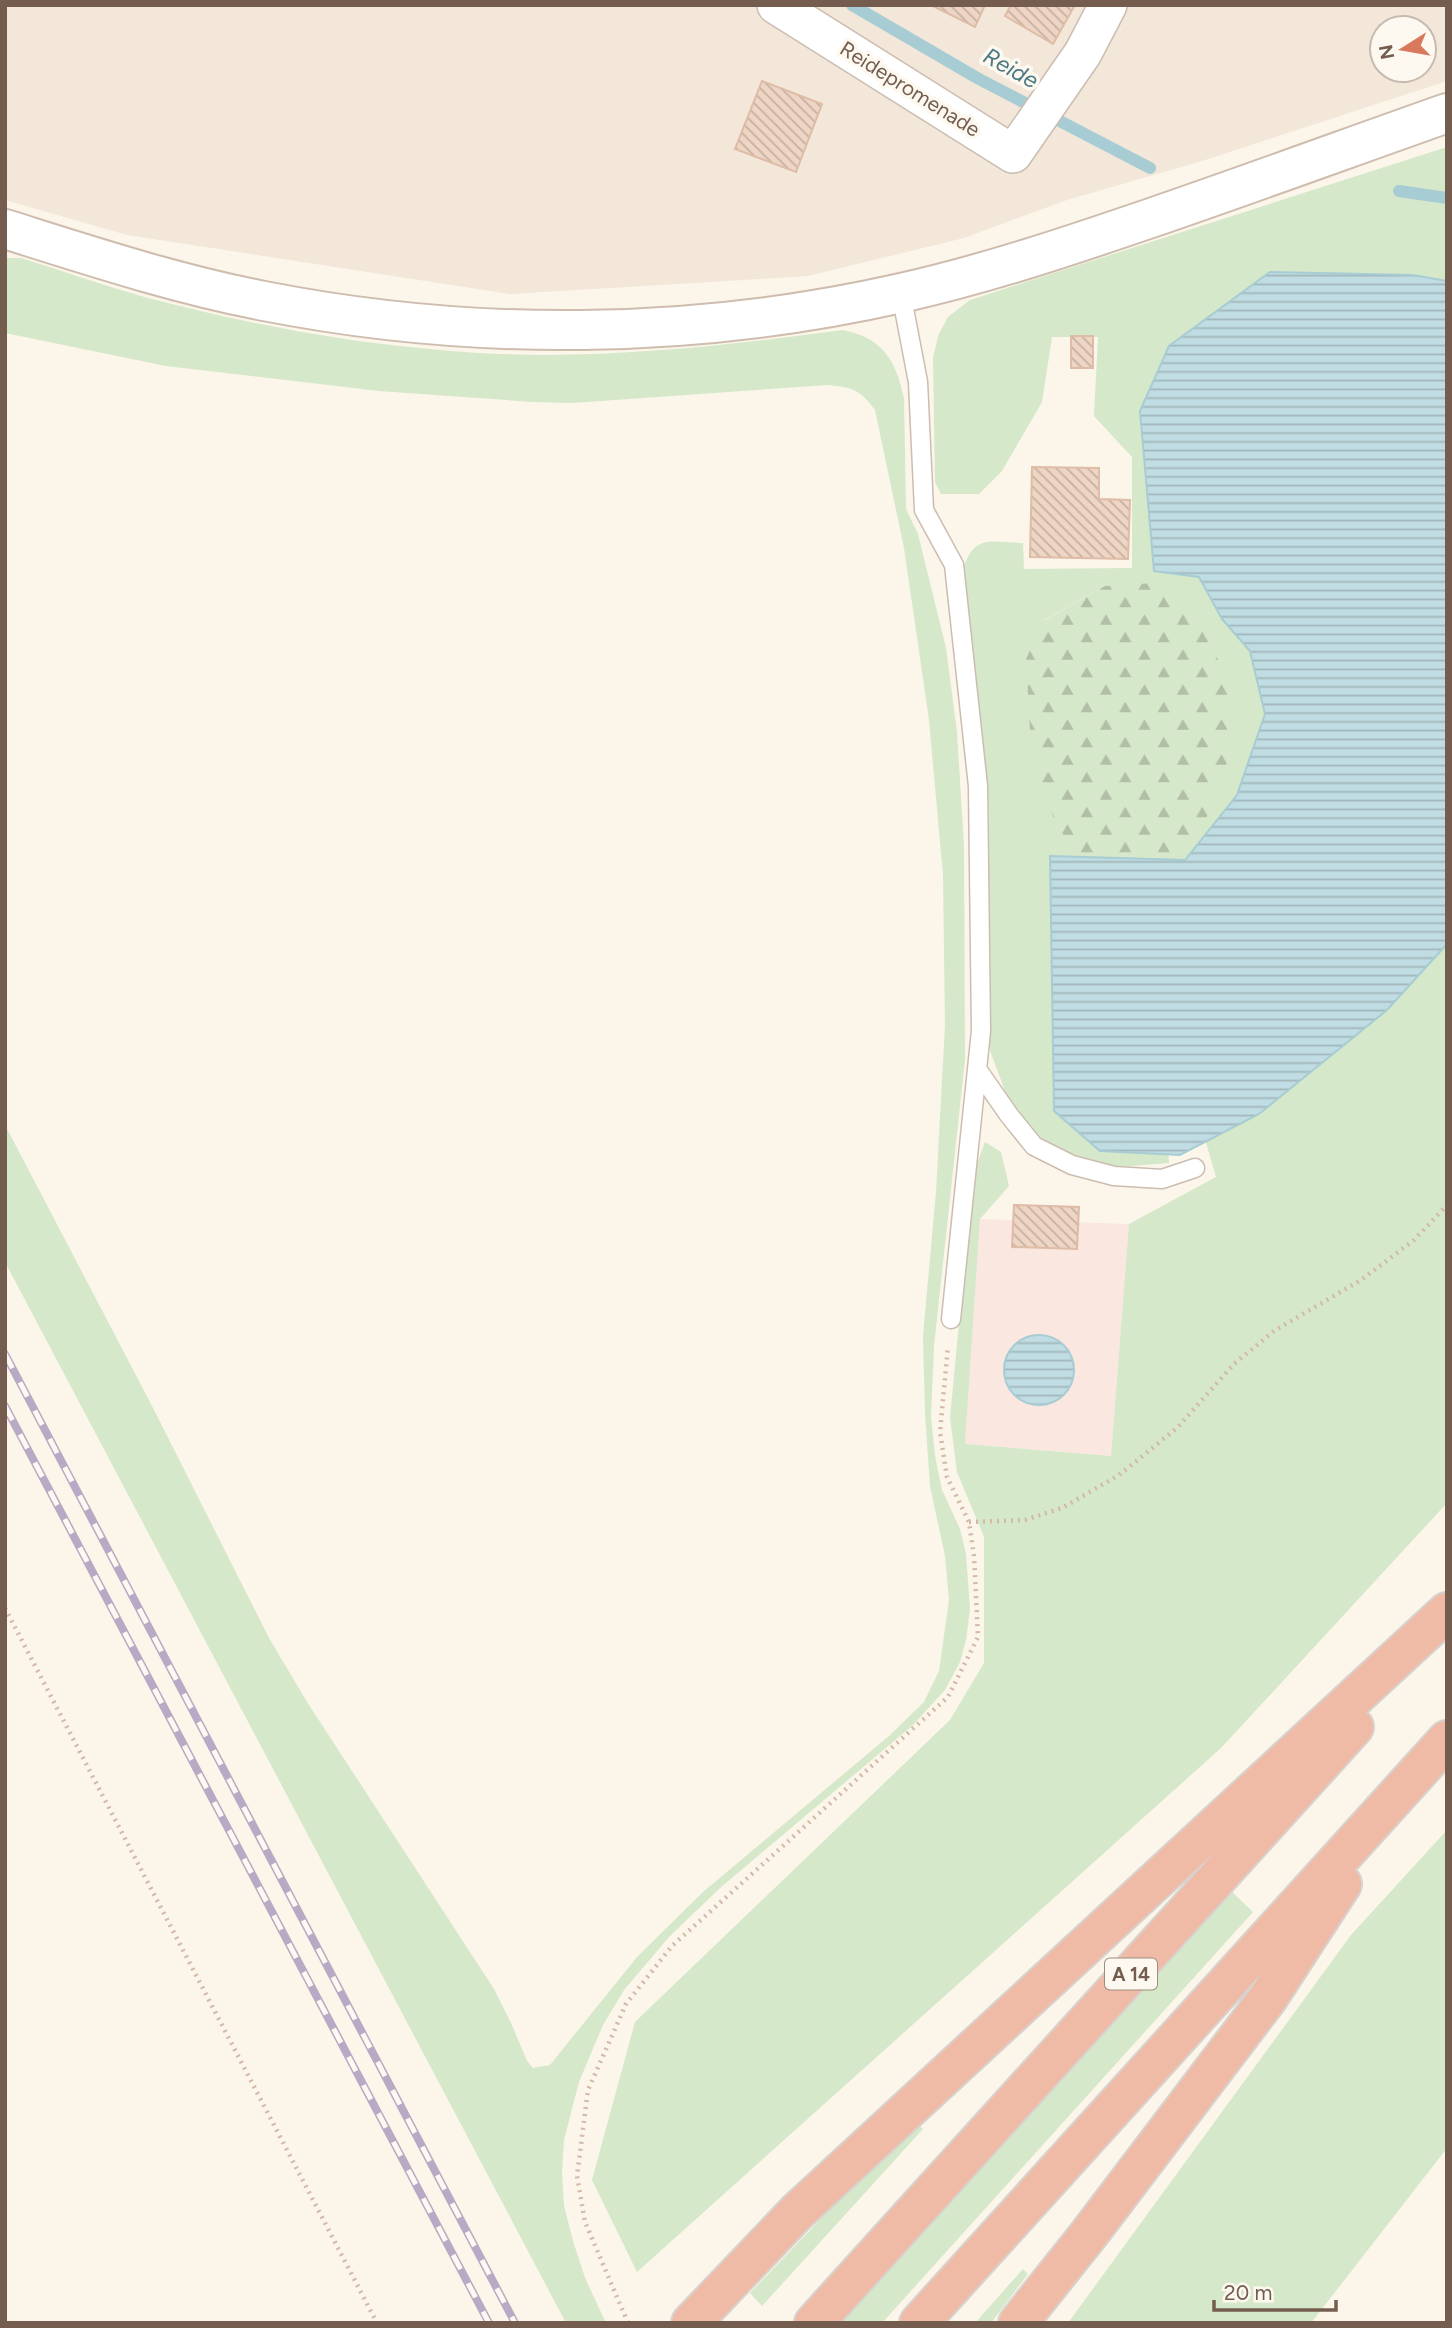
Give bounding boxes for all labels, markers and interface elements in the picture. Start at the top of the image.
north arrow [1368,14,1438,84]
street label: Reidepromenade [836,35,985,142]
water label: Reide [979,42,1044,95]
text: N [1374,43,1399,62]
road number: A 14 [1105,1958,1157,1990]
scale bar [1214,2268,1336,2312]
text: 20 m [1224,2280,1272,2305]

